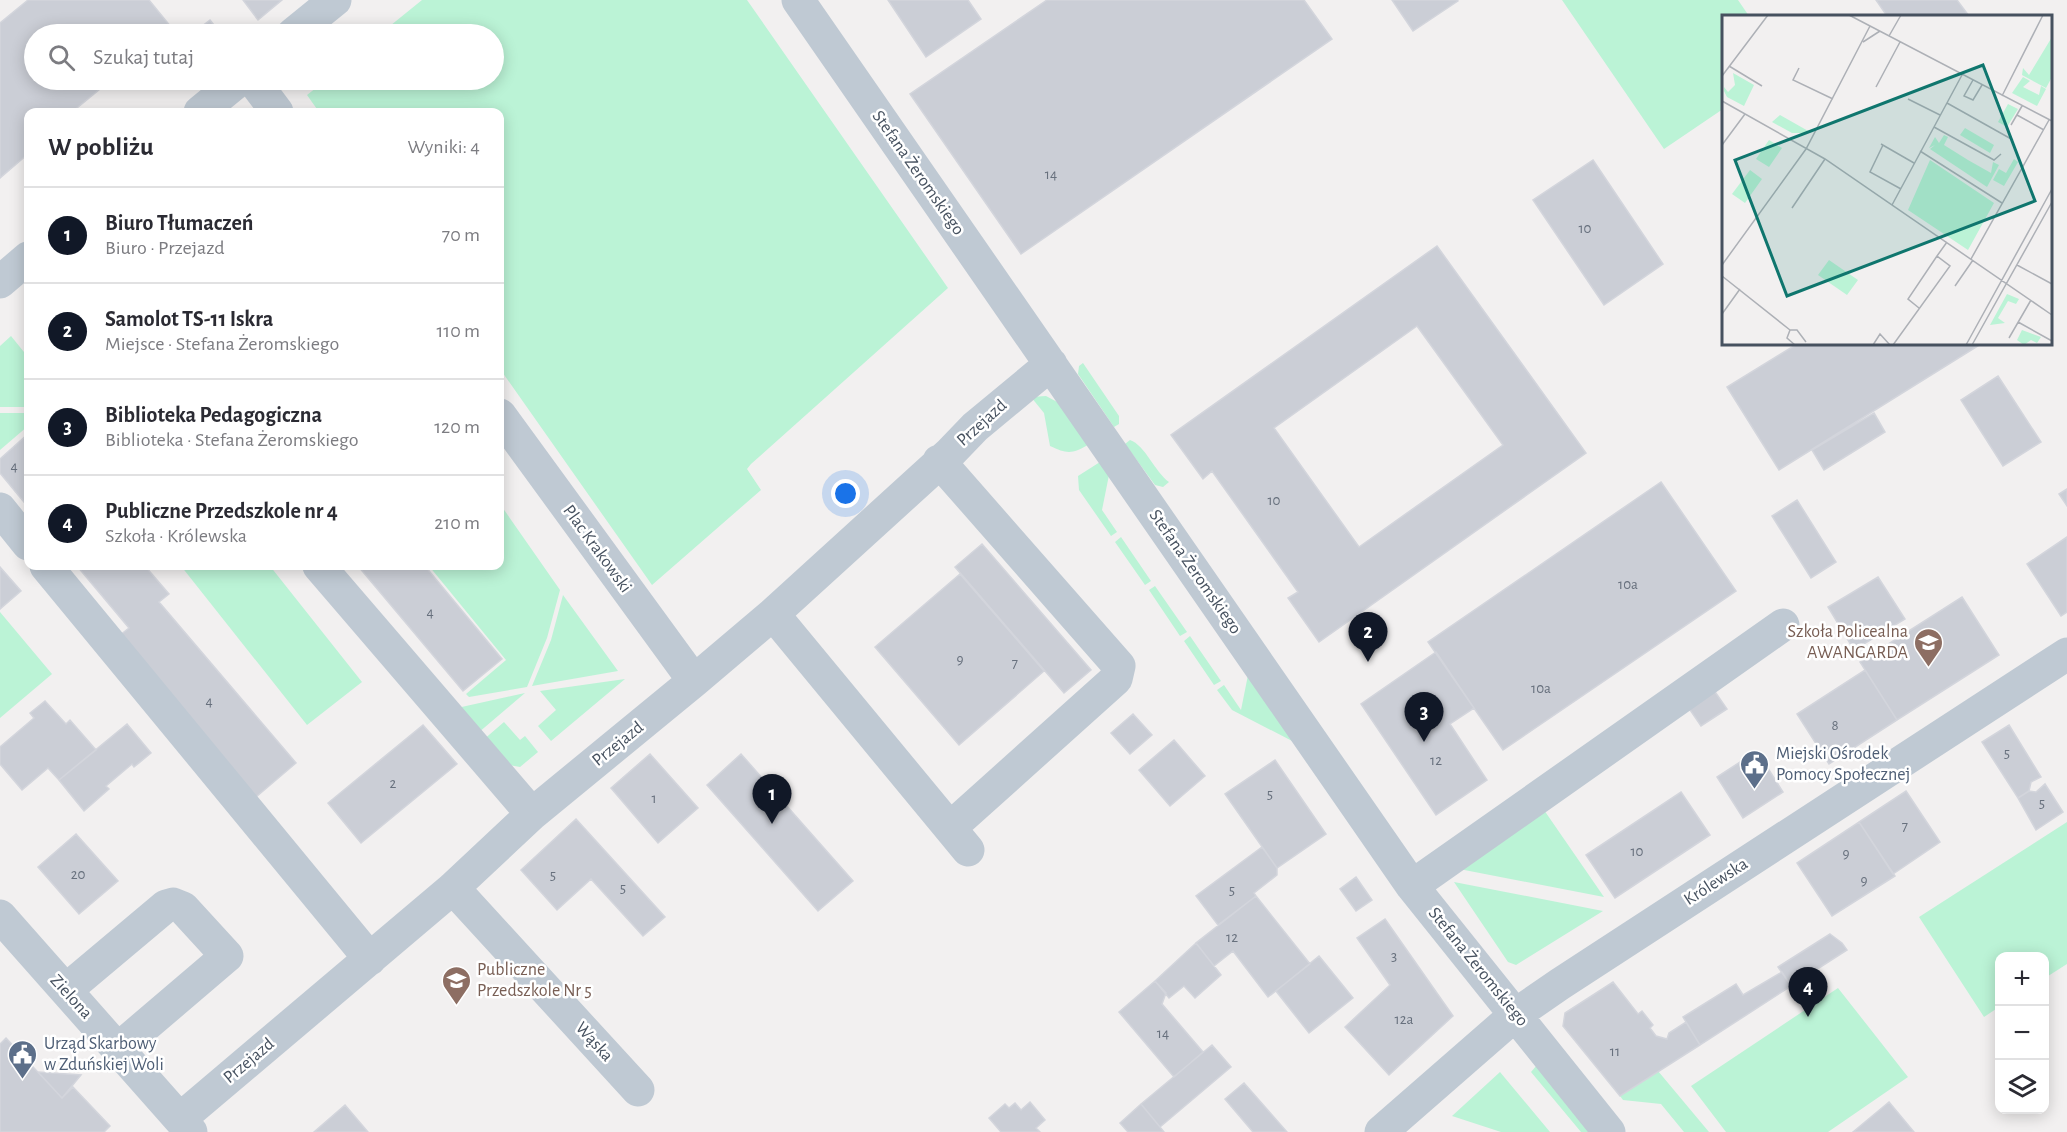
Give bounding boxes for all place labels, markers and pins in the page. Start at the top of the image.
pin: 2 [1348,612,1388,662]
place label: Szkoła Policealna AWANGARDA [1788,623,1909,662]
school or university icon: Szkoła Policealna AWANGARDA [1913,626,1945,668]
pin: 3 [1404,692,1444,742]
place label: Miejski Ośrodek Pomocy Społecznej [1776,745,1910,784]
public building icon: Miejski Ośrodek Pomocy Społecznej [1739,748,1771,790]
pin: 1 [752,774,792,824]
place label: Publiczne Przedszkole Nr 5 [477,961,592,1000]
school or university icon: Publiczne Przedszkole Nr 5 [440,964,472,1006]
pin: 4 [1788,968,1828,1017]
place label: Urząd Skarbowy w Zduńskiej Woli [44,1035,164,1074]
public building icon: Urząd Skarbowy w Zduńskiej Woli [7,1038,39,1080]

